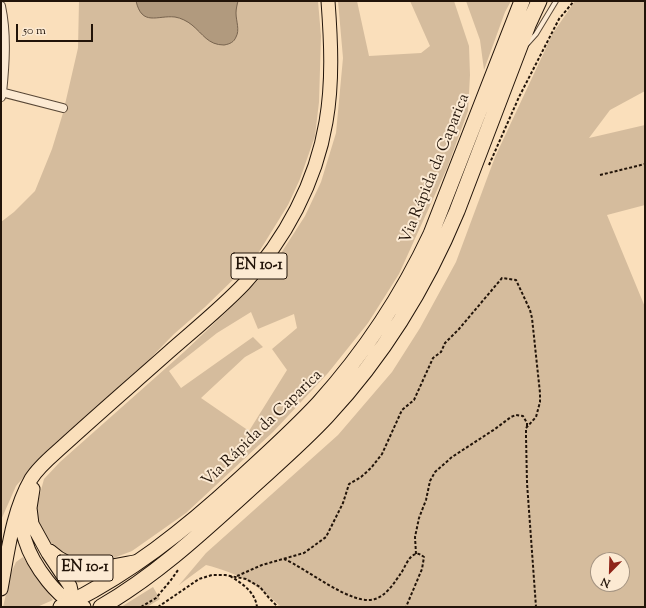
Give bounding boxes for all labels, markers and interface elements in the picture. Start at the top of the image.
scale bar [18,16,95,42]
text: 50 m [23,22,46,40]
street label: Via Rápida da Caparica [397,91,475,247]
road number: EN 10-1 [231,253,287,279]
street label: Via Rápida da Caparica [199,367,327,491]
north arrow [590,552,630,592]
road number: EN 10-1 [57,555,113,581]
text: N [599,573,613,591]

